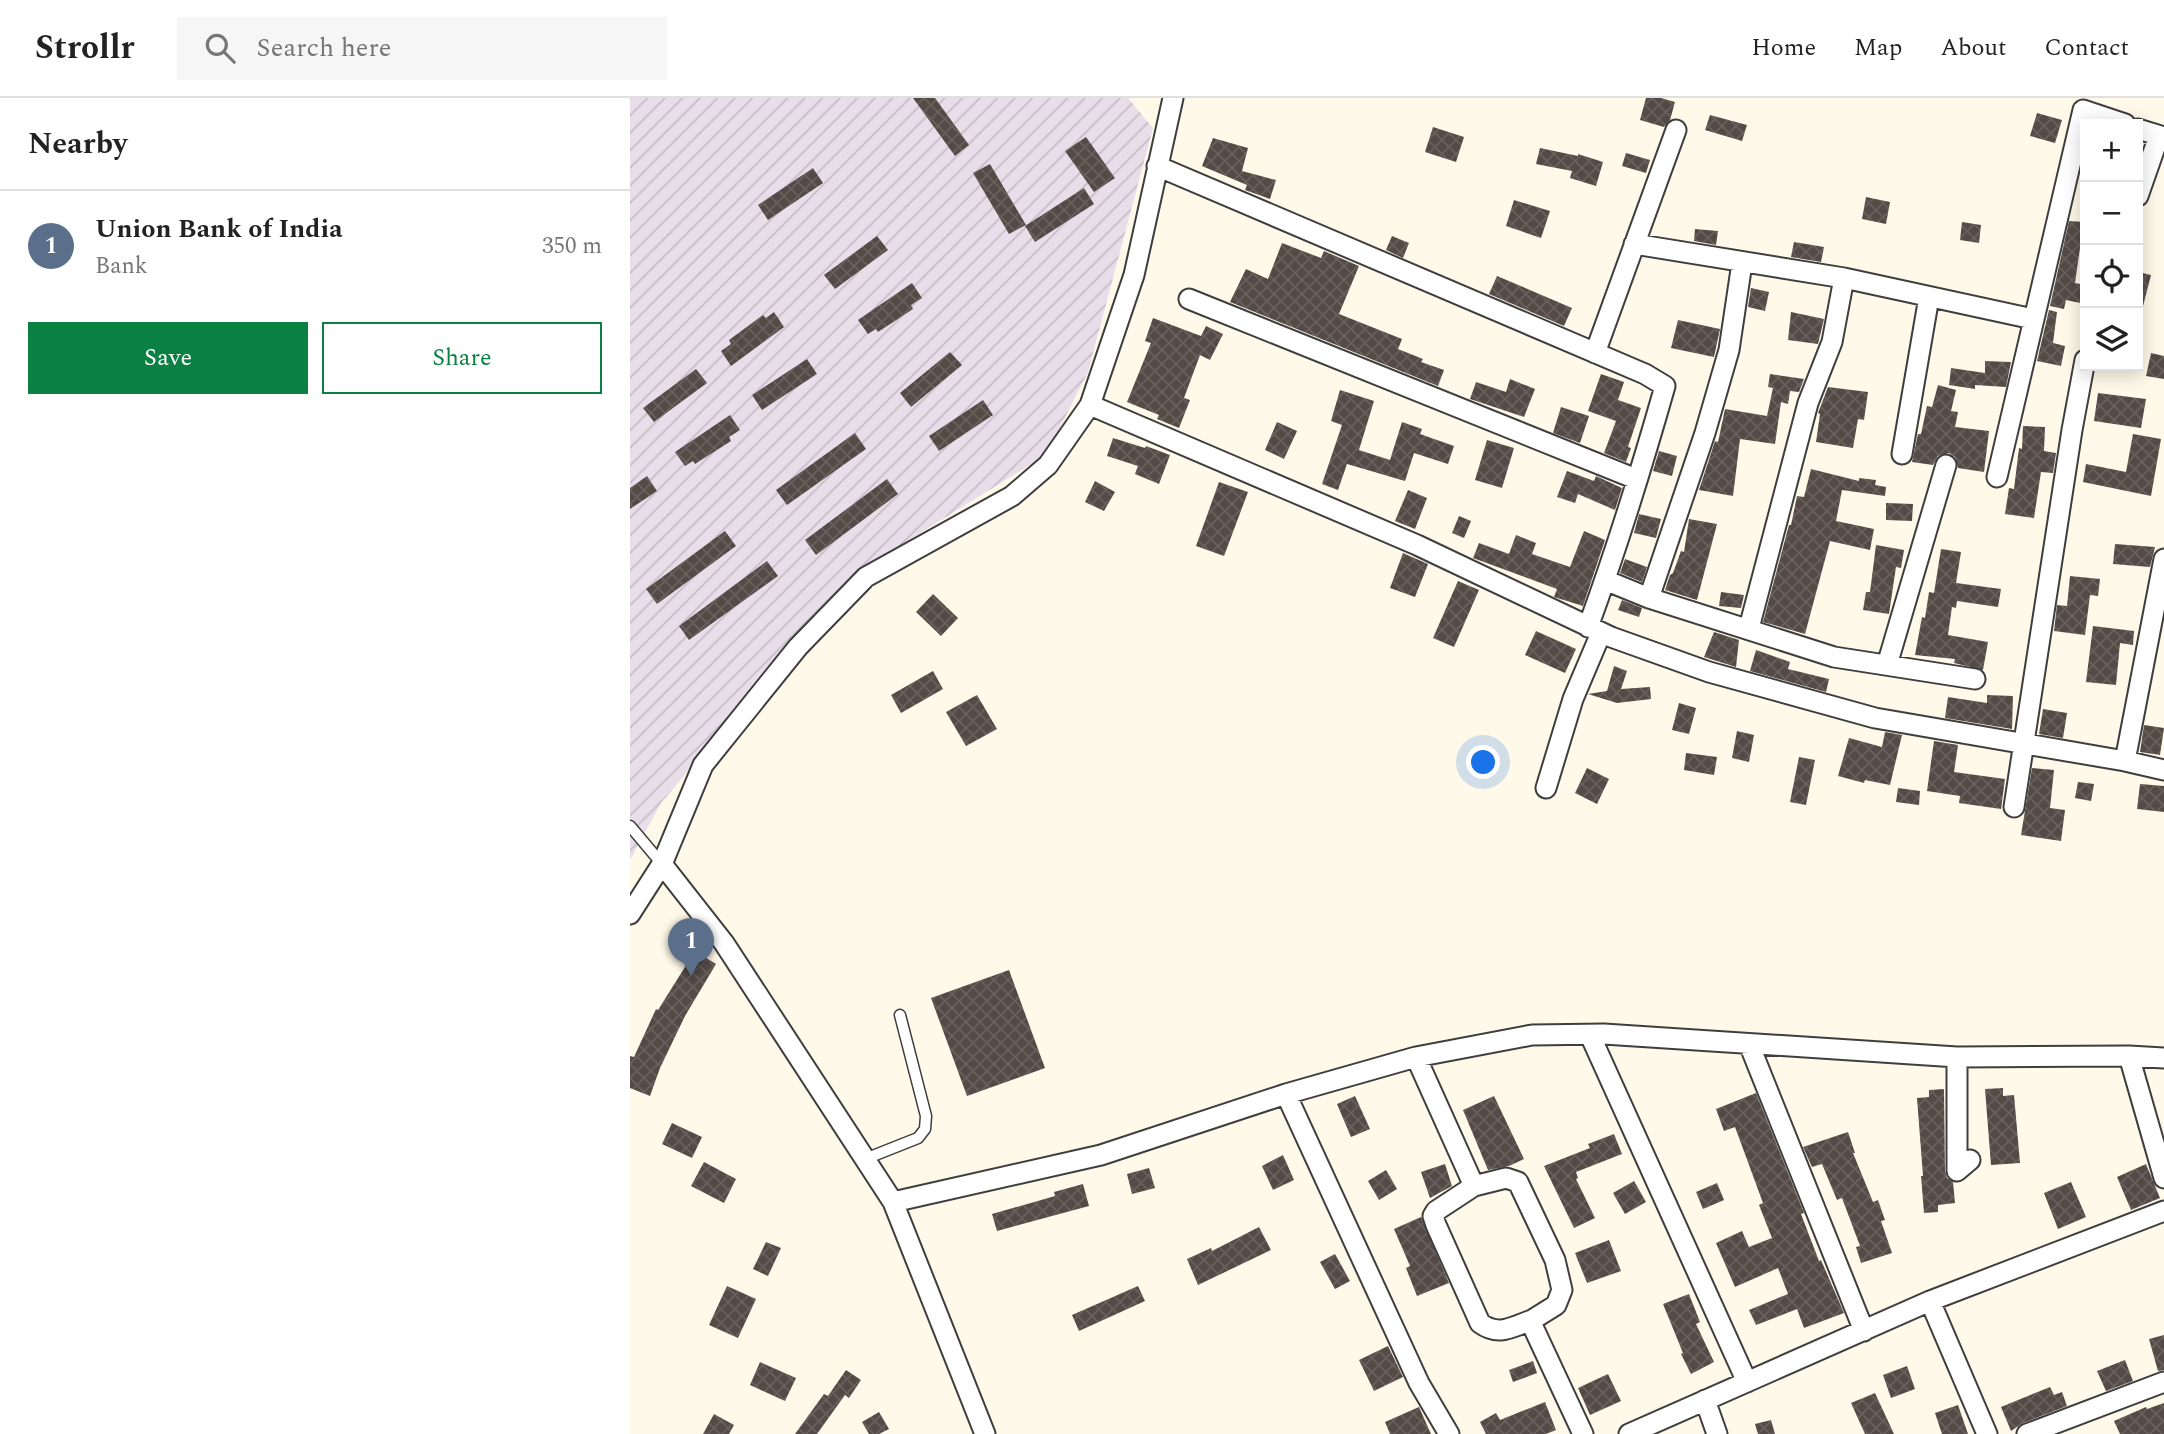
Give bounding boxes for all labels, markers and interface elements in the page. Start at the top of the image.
search box [177,17,667,80]
text: Strollr [35,23,135,73]
text: Search here [257,28,391,68]
icon: search [201,29,239,67]
text: Home [1751,30,1816,66]
text: Map [1854,30,1902,66]
text: About [1940,30,2006,66]
text: Contact [2044,30,2129,66]
map controls [2080,119,2143,371]
button: + [2080,119,2143,182]
text: Nearby [28,121,127,167]
button: − [2080,182,2143,245]
text: Union Bank of India [95,209,343,249]
text: 1 [45,229,57,264]
text: 350 m [542,229,602,264]
button: locate [2080,245,2143,308]
text: Bank [95,249,148,284]
button: layers [2080,308,2143,371]
button: Save [28,322,308,394]
button: Share [322,322,602,394]
your location [1466,745,1500,779]
pin: 1 [668,918,714,976]

